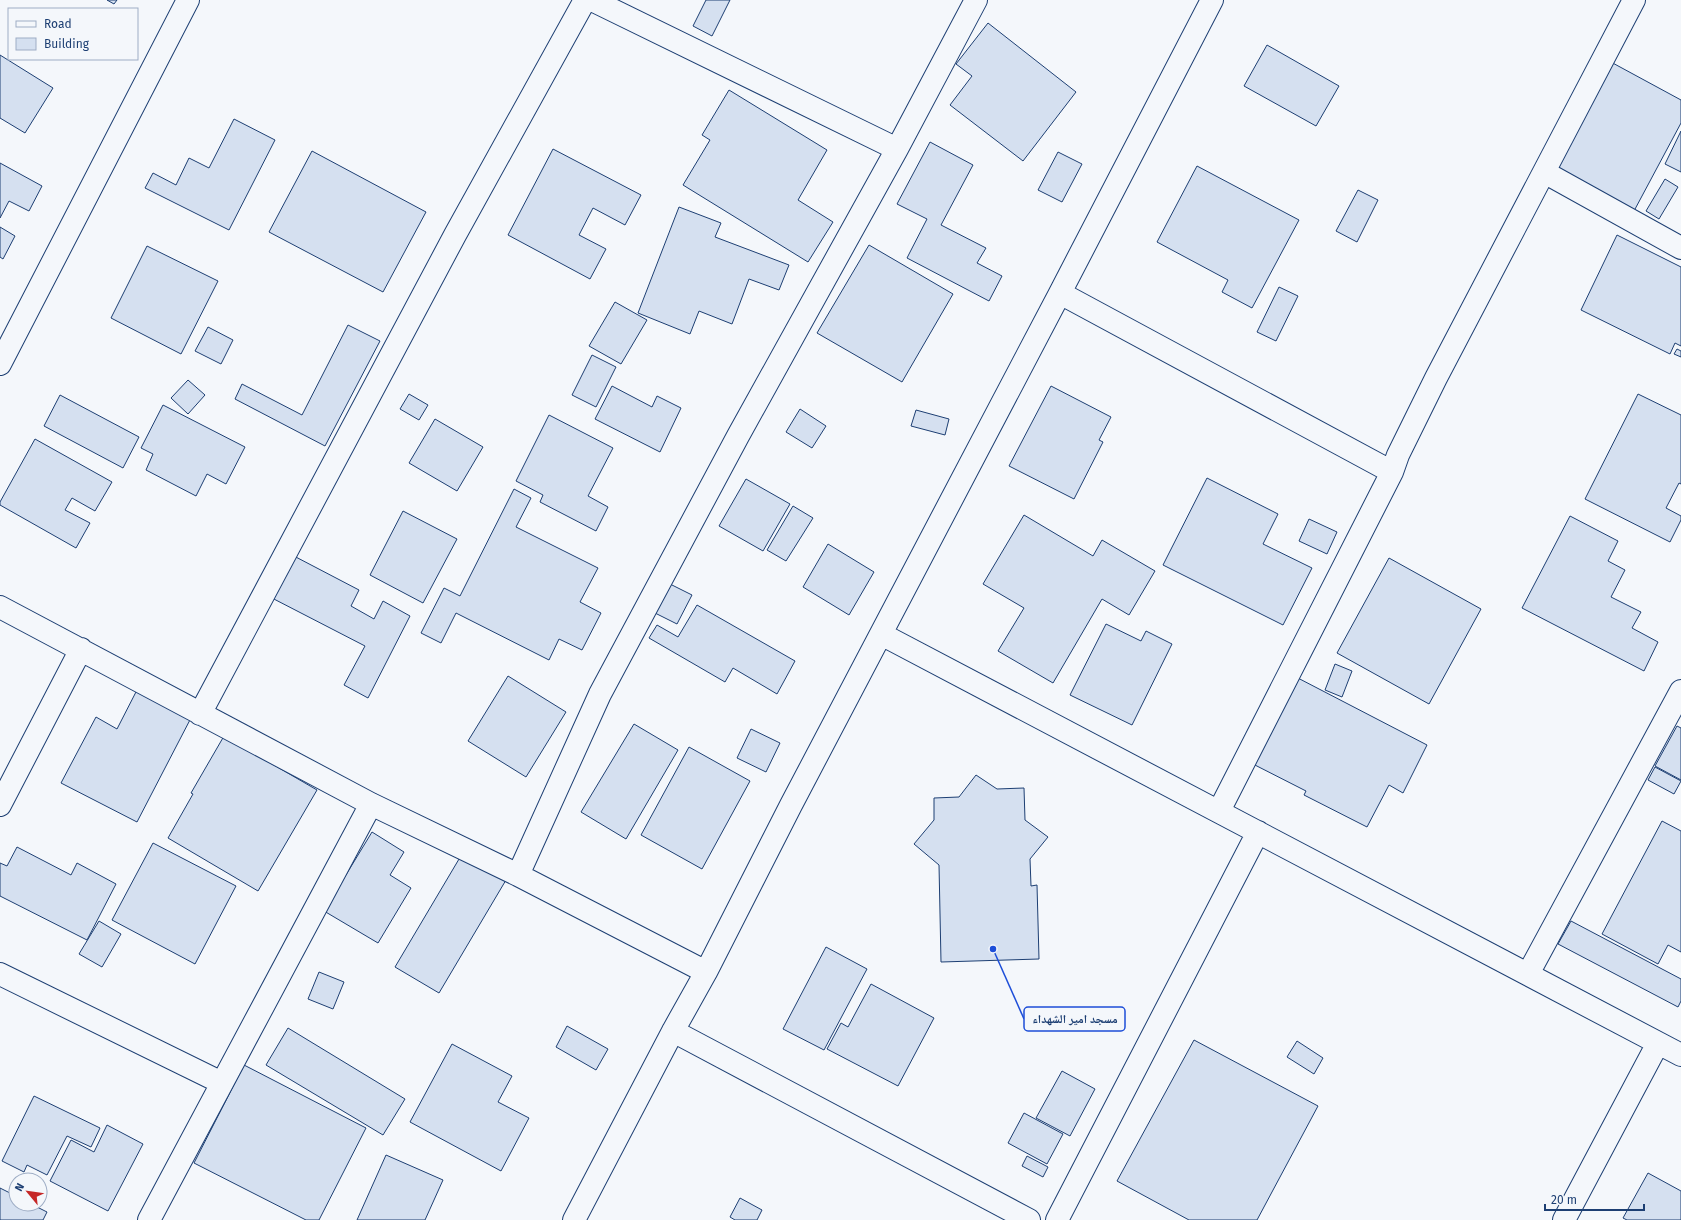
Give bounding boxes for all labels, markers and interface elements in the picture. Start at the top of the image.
legend [8,8,138,60]
text: Road [44,17,72,31]
text: Building [44,37,90,51]
callout: مسجد امير الشهداء [1024,1007,1125,1031]
text: مسجد امير الشهداء [1032,1012,1118,1026]
north arrow [8,1172,48,1212]
text: N [12,1181,27,1194]
scale bar [1545,1186,1644,1212]
text: 20 m [1551,1193,1577,1207]

